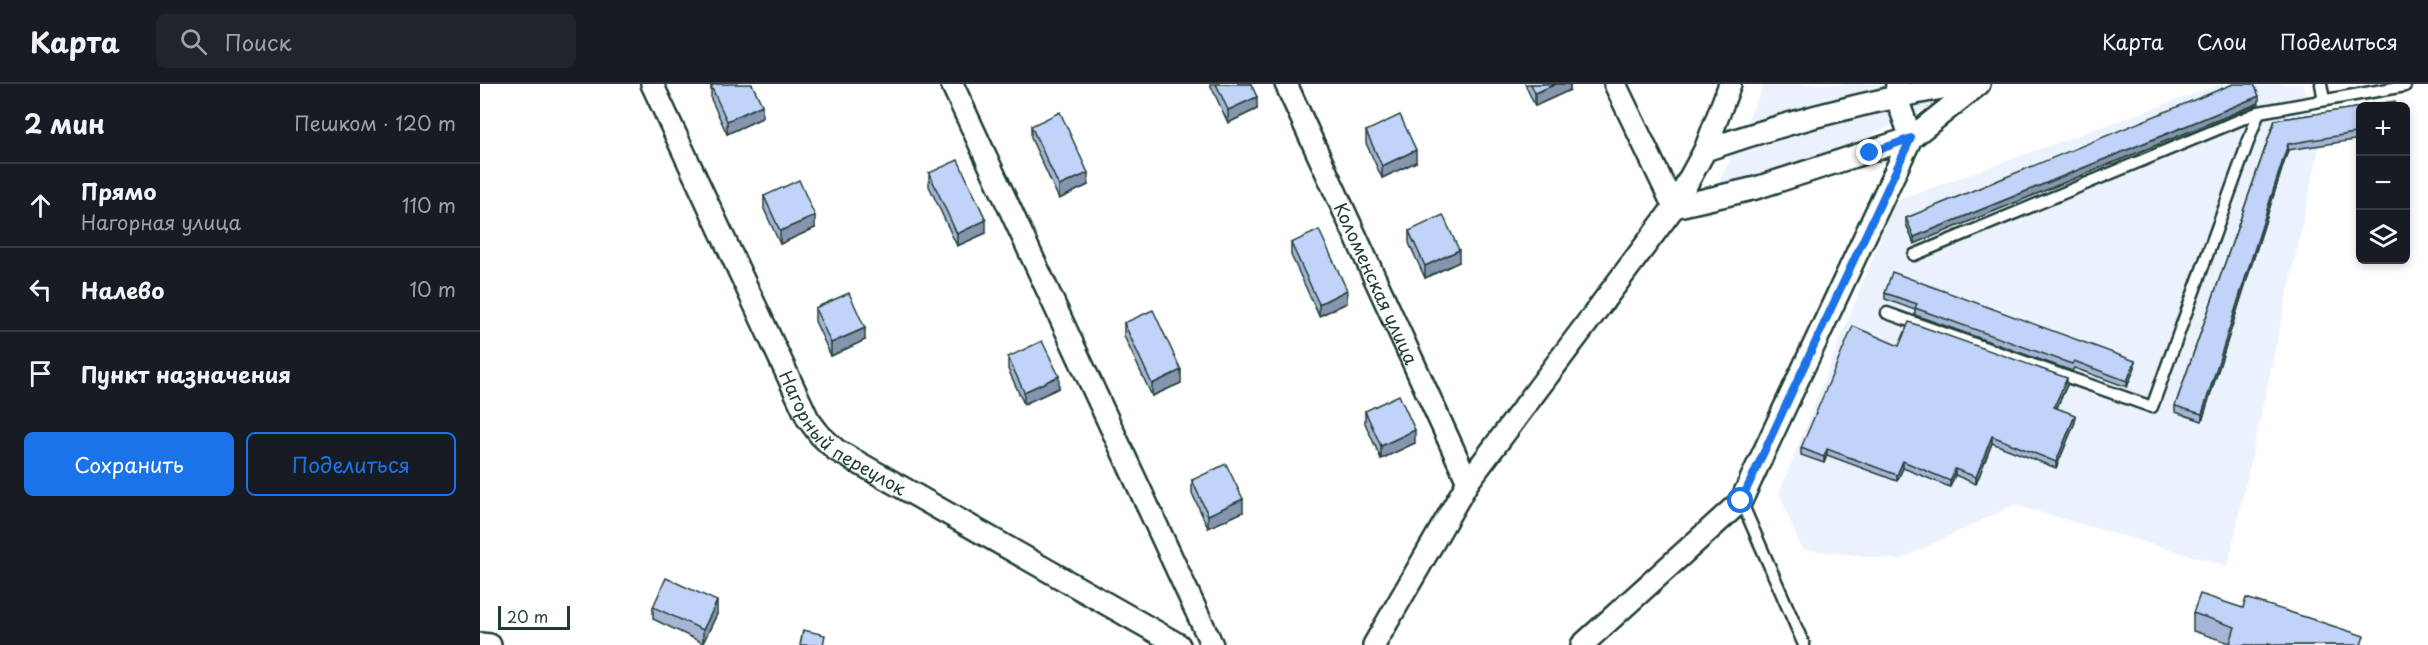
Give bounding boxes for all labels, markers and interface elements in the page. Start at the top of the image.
search box [156,14,576,68]
text: Карта [30,20,120,63]
icon: search [177,25,210,58]
text: Поиск [225,25,292,58]
text: Карта [2102,25,2164,57]
text: Слои [2197,25,2247,57]
text: Поделиться [2280,25,2398,57]
map controls [2356,102,2410,264]
button: + [2356,102,2410,156]
text: 2 мин [24,104,105,143]
text: Пешком · 120 m [294,108,456,138]
route end [1856,139,1882,165]
button: − [2356,156,2410,210]
text: Прямо [81,174,156,207]
icon: ahead [24,189,57,222]
text: 110 m [402,190,456,220]
street label: Коломенская улица [1328,198,1426,369]
text: Нагорная улица [81,207,241,237]
button: layers [2356,210,2410,264]
icon: left [24,273,57,306]
text: Налево [81,273,164,306]
text: 10 m [409,274,456,304]
icon: arrive [24,357,57,390]
text: Пункт назначения [81,357,291,390]
street label: Нагорный переулок [774,366,912,501]
button: Сохранить [24,432,234,496]
button: Поделиться [246,432,456,496]
route start [1727,487,1753,513]
scale bar [498,603,570,630]
text: 20 m [507,604,548,628]

